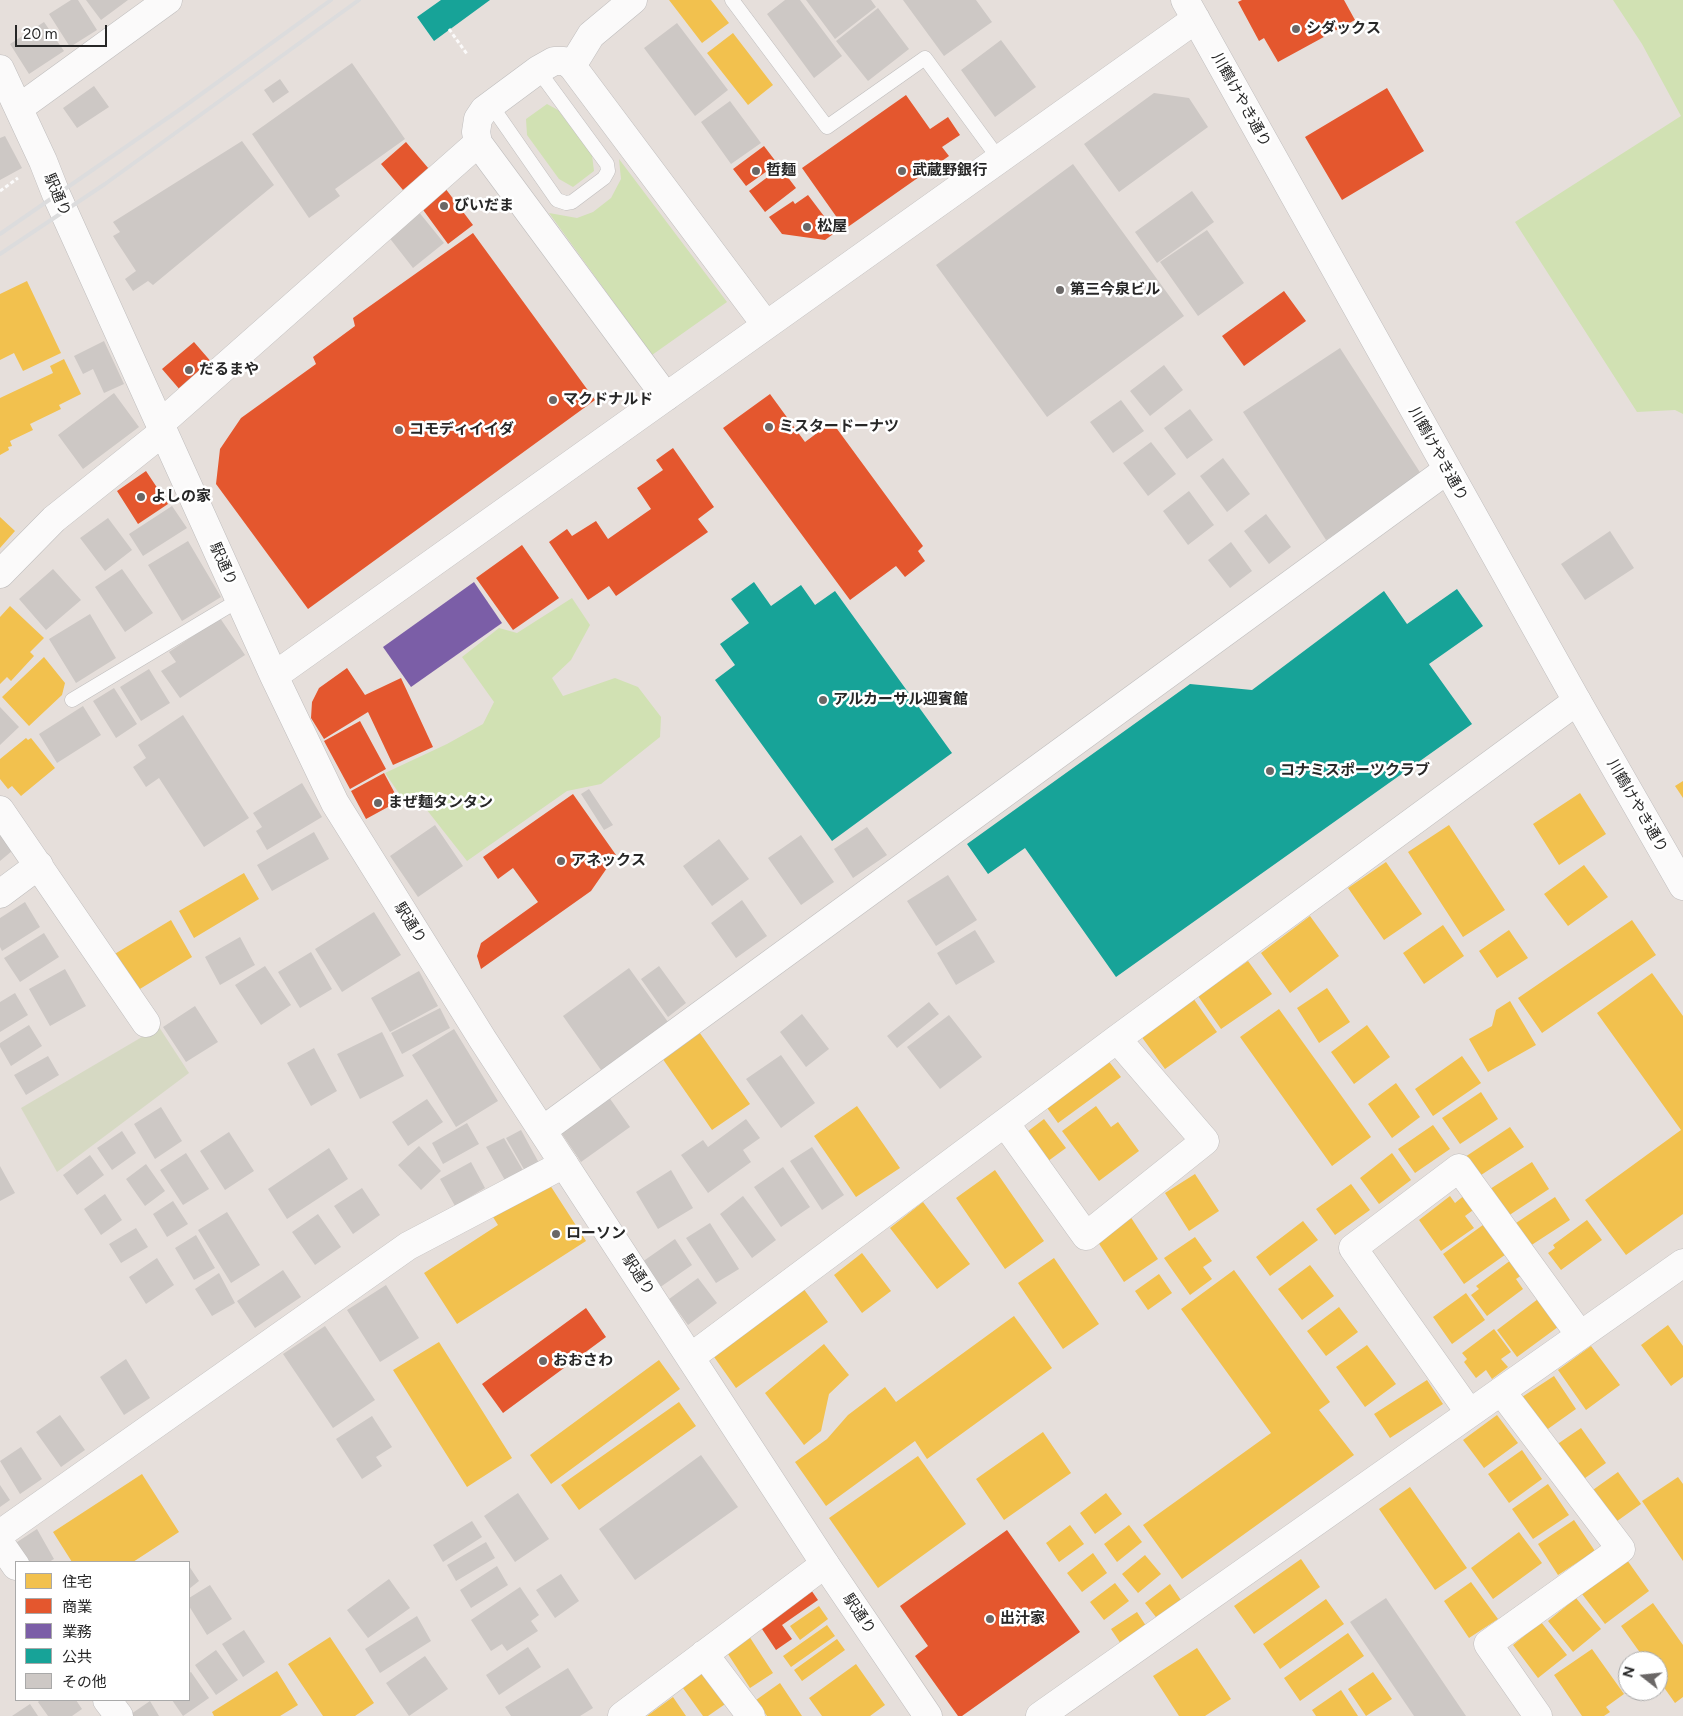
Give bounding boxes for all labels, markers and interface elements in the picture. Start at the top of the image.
scale bar [18,15,110,47]
place label: シダックス [1306,20,1381,38]
marker: シダックス [1290,23,1302,35]
text: 20 m [23,25,57,43]
street label: 川鶴けやき通り [1208,50,1274,150]
place label: 哲麺 [766,162,796,180]
place label: 武蔵野銀行 [912,162,987,180]
marker: 哲麺 [750,165,762,177]
marker: 武蔵野銀行 [896,165,908,177]
street label: 駅通り [40,171,74,219]
place label: びいだま [454,197,514,215]
marker: びいだま [438,200,450,212]
place label: 松屋 [817,218,847,236]
marker: 松屋 [801,221,813,233]
place label: 第三今泉ビル [1070,281,1160,299]
marker: 第三今泉ビル [1054,284,1066,296]
place label: だるまや [199,361,259,379]
marker: だるまや [183,364,195,376]
place label: マクドナルド [563,391,653,409]
marker: マクドナルド [547,394,559,406]
street label: 川鶴けやき通り [1405,404,1471,504]
place label: ミスタードーナツ [779,418,899,436]
place label: コモディイイダ [409,421,514,439]
marker: ミスタードーナツ [763,421,775,433]
marker: コモディイイダ [393,424,405,436]
place label: よしの家 [151,488,211,506]
marker: よしの家 [135,491,147,503]
street label: 駅通り [206,540,240,588]
place label: アルカーサル迎賓館 [833,691,968,709]
marker: アルカーサル迎賓館 [817,694,829,706]
street label: 川鶴けやき通り [1603,756,1671,856]
place label: コナミスポーツクラブ [1280,762,1430,780]
marker: コナミスポーツクラブ [1264,765,1276,777]
place label: まぜ麺タンタン [388,794,493,812]
marker: まぜ麺タンタン [372,797,384,809]
place label: アネックス [571,852,646,870]
marker: アネックス [555,855,567,867]
street label: 駅通り [390,899,430,947]
place label: ローソン [566,1225,626,1243]
marker: ローソン [550,1228,562,1240]
street label: 駅通り [618,1251,658,1299]
place label: おおさわ [553,1352,613,1370]
marker: おおさわ [537,1355,549,1367]
legend [15,1561,190,1701]
text: 住宅 [62,1573,92,1591]
street label: 駅通り [839,1590,879,1638]
text: 商業 [62,1598,92,1616]
place label: 出汁家 [1000,1610,1045,1628]
marker: 出汁家 [984,1613,996,1625]
text: 業務 [62,1623,92,1641]
text: 公共 [62,1648,92,1666]
north arrow [1618,1651,1668,1701]
text: N [1619,1664,1639,1680]
text: その他 [62,1673,107,1691]

